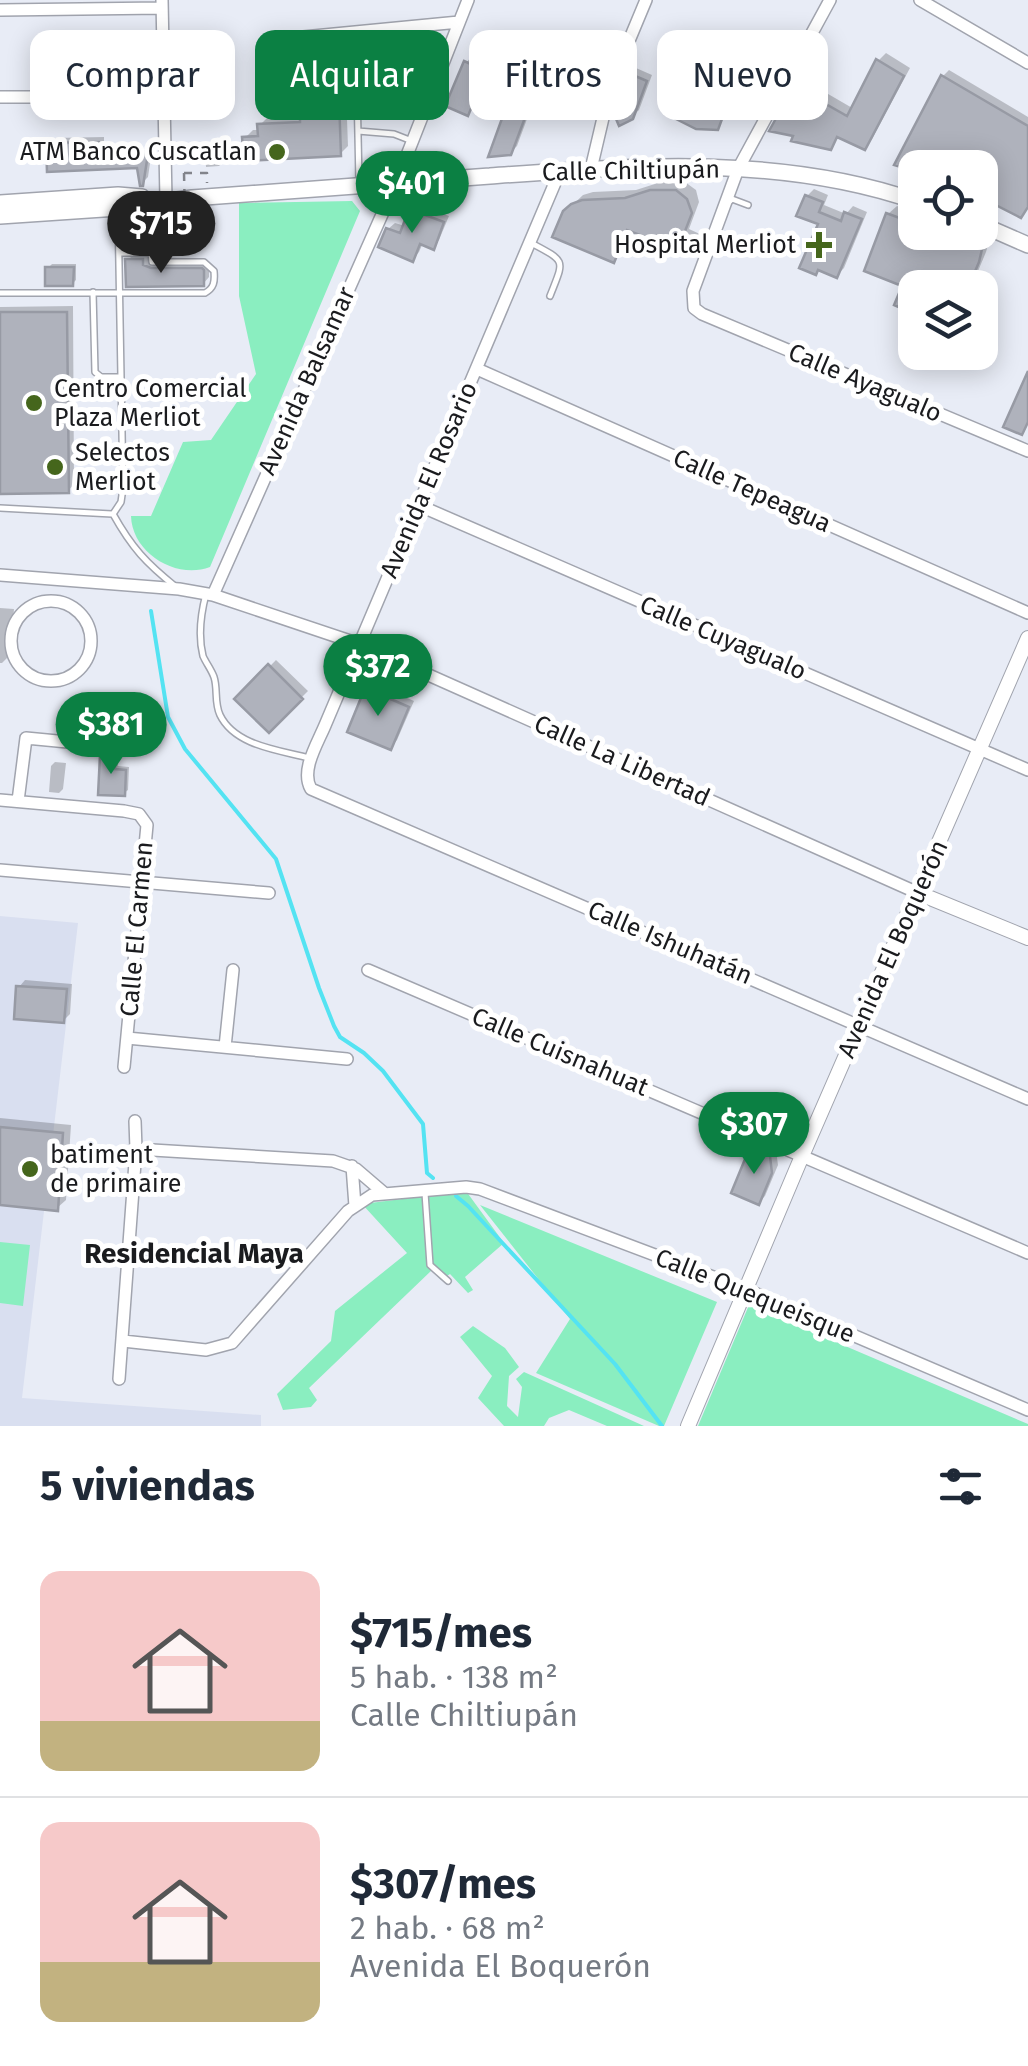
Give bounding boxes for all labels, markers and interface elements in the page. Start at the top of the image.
chip: Comprar [30,30,235,120]
chip: Alquilar [255,30,449,120]
chip: Filtros [469,30,637,120]
chip: Nuevo [657,30,828,120]
place label: ATM Banco Cuscatlan [20,137,257,167]
marker: ATM Banco Cuscatlan [266,141,288,163]
map controls [898,150,998,370]
button: locate [898,150,998,250]
pin: $401 [353,151,471,236]
street label: Calle Chiltiupán [542,154,720,188]
text: $401 [378,164,446,202]
pin: $715 [102,191,220,276]
text: $715 [129,204,193,242]
place label: Hospital Merliot [614,230,797,260]
marker: Hospital Merliot [806,232,832,258]
button: layers [898,270,998,370]
street label: Avenida Balsamar [252,282,362,480]
street label: Calle Ayagualo [784,337,946,429]
place label: Centro Comercial Plaza Merliot [54,374,247,433]
street label: Avenida El Rosario [374,378,484,582]
marker: Centro Comercial Plaza Merliot [23,392,45,414]
place label: Selectos Merliot [75,438,170,497]
street label: Calle Tepeagua [668,443,836,539]
marker: Selectos Merliot [44,456,66,478]
street label: Calle Cuyagualo [635,589,811,687]
pin: $372 [319,634,437,719]
text: $372 [345,647,411,685]
pin: $381 [52,692,170,777]
text: $381 [78,705,144,743]
street label: Calle La Libertad [529,709,715,813]
street label: Avenida El Boquerón [831,835,955,1063]
street label: Calle El Carmen [114,840,160,1018]
street label: Calle Ishuhatán [583,895,757,991]
street label: Calle Cuisnahuat [467,1001,654,1103]
pin: $307 [695,1092,813,1177]
text: $307 [720,1105,788,1143]
place label: batiment de primaire [50,1140,181,1199]
marker: batiment de primaire [19,1158,41,1180]
district label: Residencial Maya [84,1237,304,1270]
street label: Calle Quequeisque [651,1242,859,1350]
icon: filters [933,1459,988,1514]
text: 5 viviendas [40,1461,255,1511]
text: $715/mes [350,1608,532,1658]
icon: home [120,1611,240,1731]
text: 5 hab. · 138 m² [350,1658,558,1696]
text: Calle Chiltiupán [350,1696,578,1734]
text: $307/mes [350,1859,536,1909]
icon: home [120,1862,240,1982]
text: 2 hab. · 68 m² [350,1909,545,1947]
text: Avenida El Boquerón [350,1947,651,1985]

